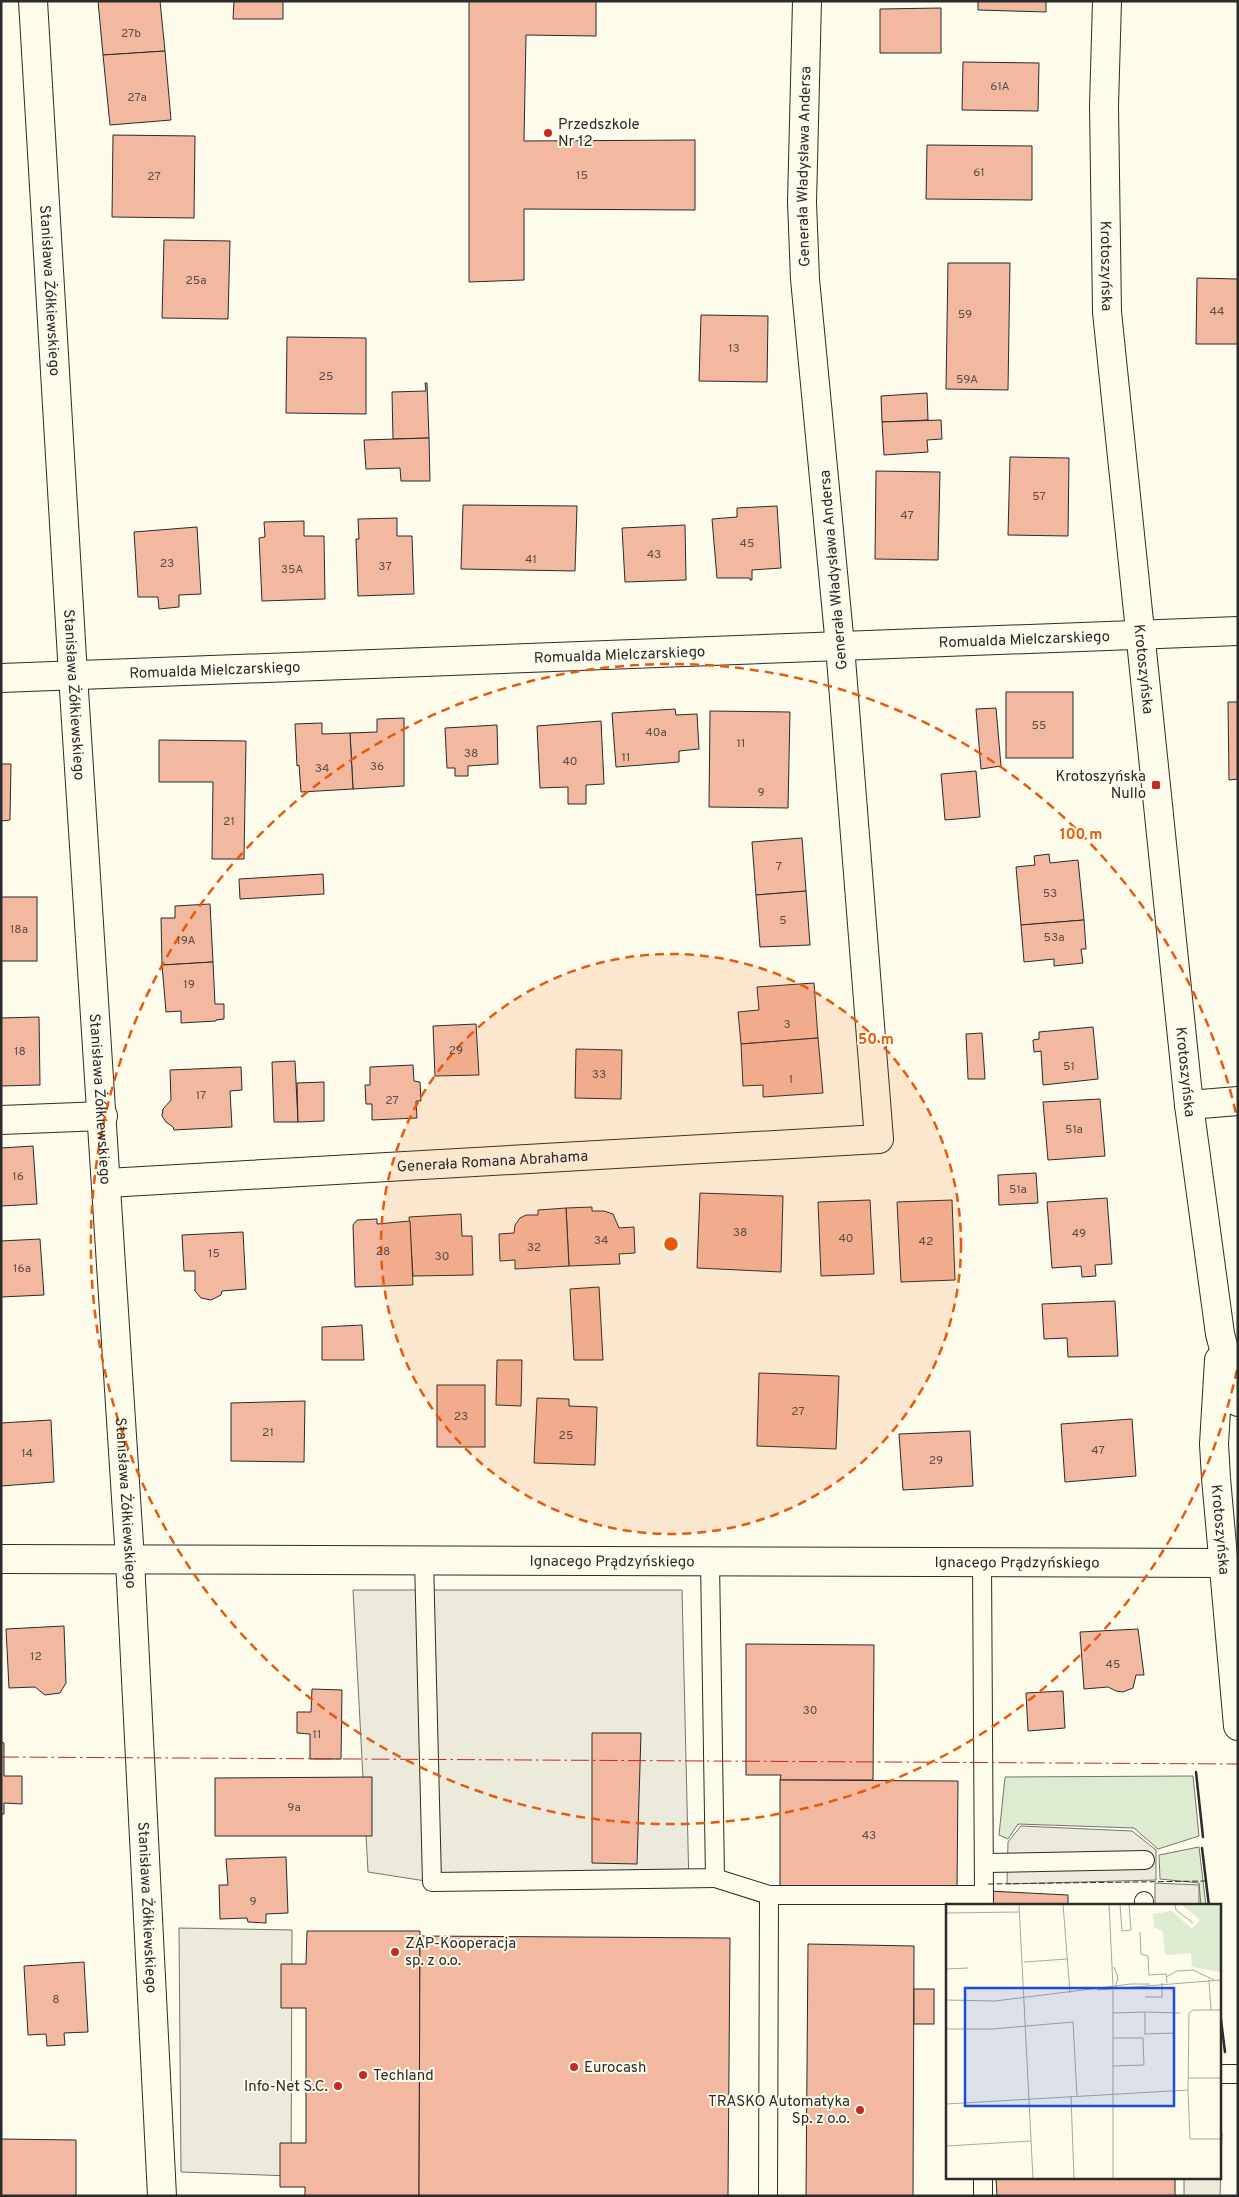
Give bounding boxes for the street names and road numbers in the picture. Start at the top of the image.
street label: Generała Władysława Andersa [794,66,816,267]
street label: Stanisława Żółkiewskiego [34,204,63,377]
street label: Krotoszyńska [1095,220,1115,311]
street label: Generała Władysława Andersa [816,469,853,671]
street label: Stanisława Żółkiewskiego [58,609,88,781]
street label: Krotoszyńska [1128,623,1157,715]
street label: Romualda Mielczarskiego [938,628,1110,653]
street label: Romualda Mielczarskiego [534,643,706,669]
street label: Romualda Mielczarskiego [129,659,301,684]
street label: Stanisława Żółkiewskiego [84,1013,114,1185]
street label: Krotoszyńska [1170,1026,1199,1118]
street label: Generała Romana Abrahama [396,1148,589,1177]
street label: Stanisława Żółkiewskiego [110,1417,139,1589]
street label: Krotoszyńska [1206,1484,1233,1576]
street label: Ignacego Prądzyńskiego [529,1553,695,1572]
street label: Ignacego Prądzyńskiego [934,1554,1100,1574]
street label: Stanisława Żółkiewskiego [132,1821,160,1994]

